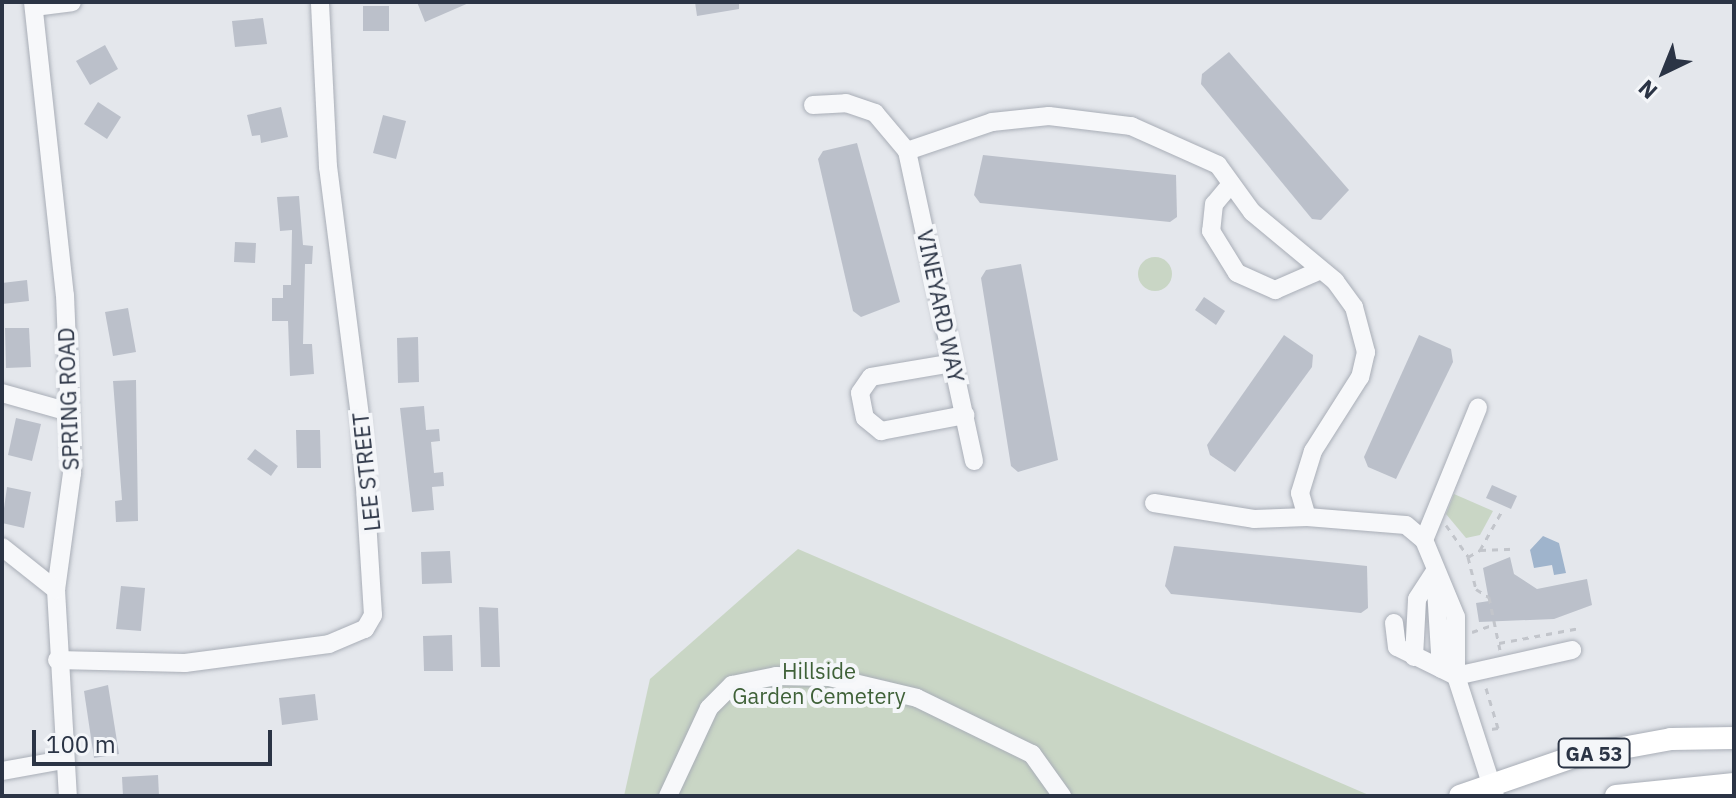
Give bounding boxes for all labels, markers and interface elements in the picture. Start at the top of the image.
north arrow [1624,32,1704,112]
text: N [1632,74,1663,106]
street label: VINEYARD WAY [912,227,970,385]
street label: SPRING ROAD [52,327,84,471]
street label: LEE STREET [347,411,385,533]
park label: Hillside Garden Cemetery [732,657,906,708]
scale bar [36,714,276,764]
text: 100 m [46,728,116,760]
road number: GA 53 [1556,737,1632,769]

